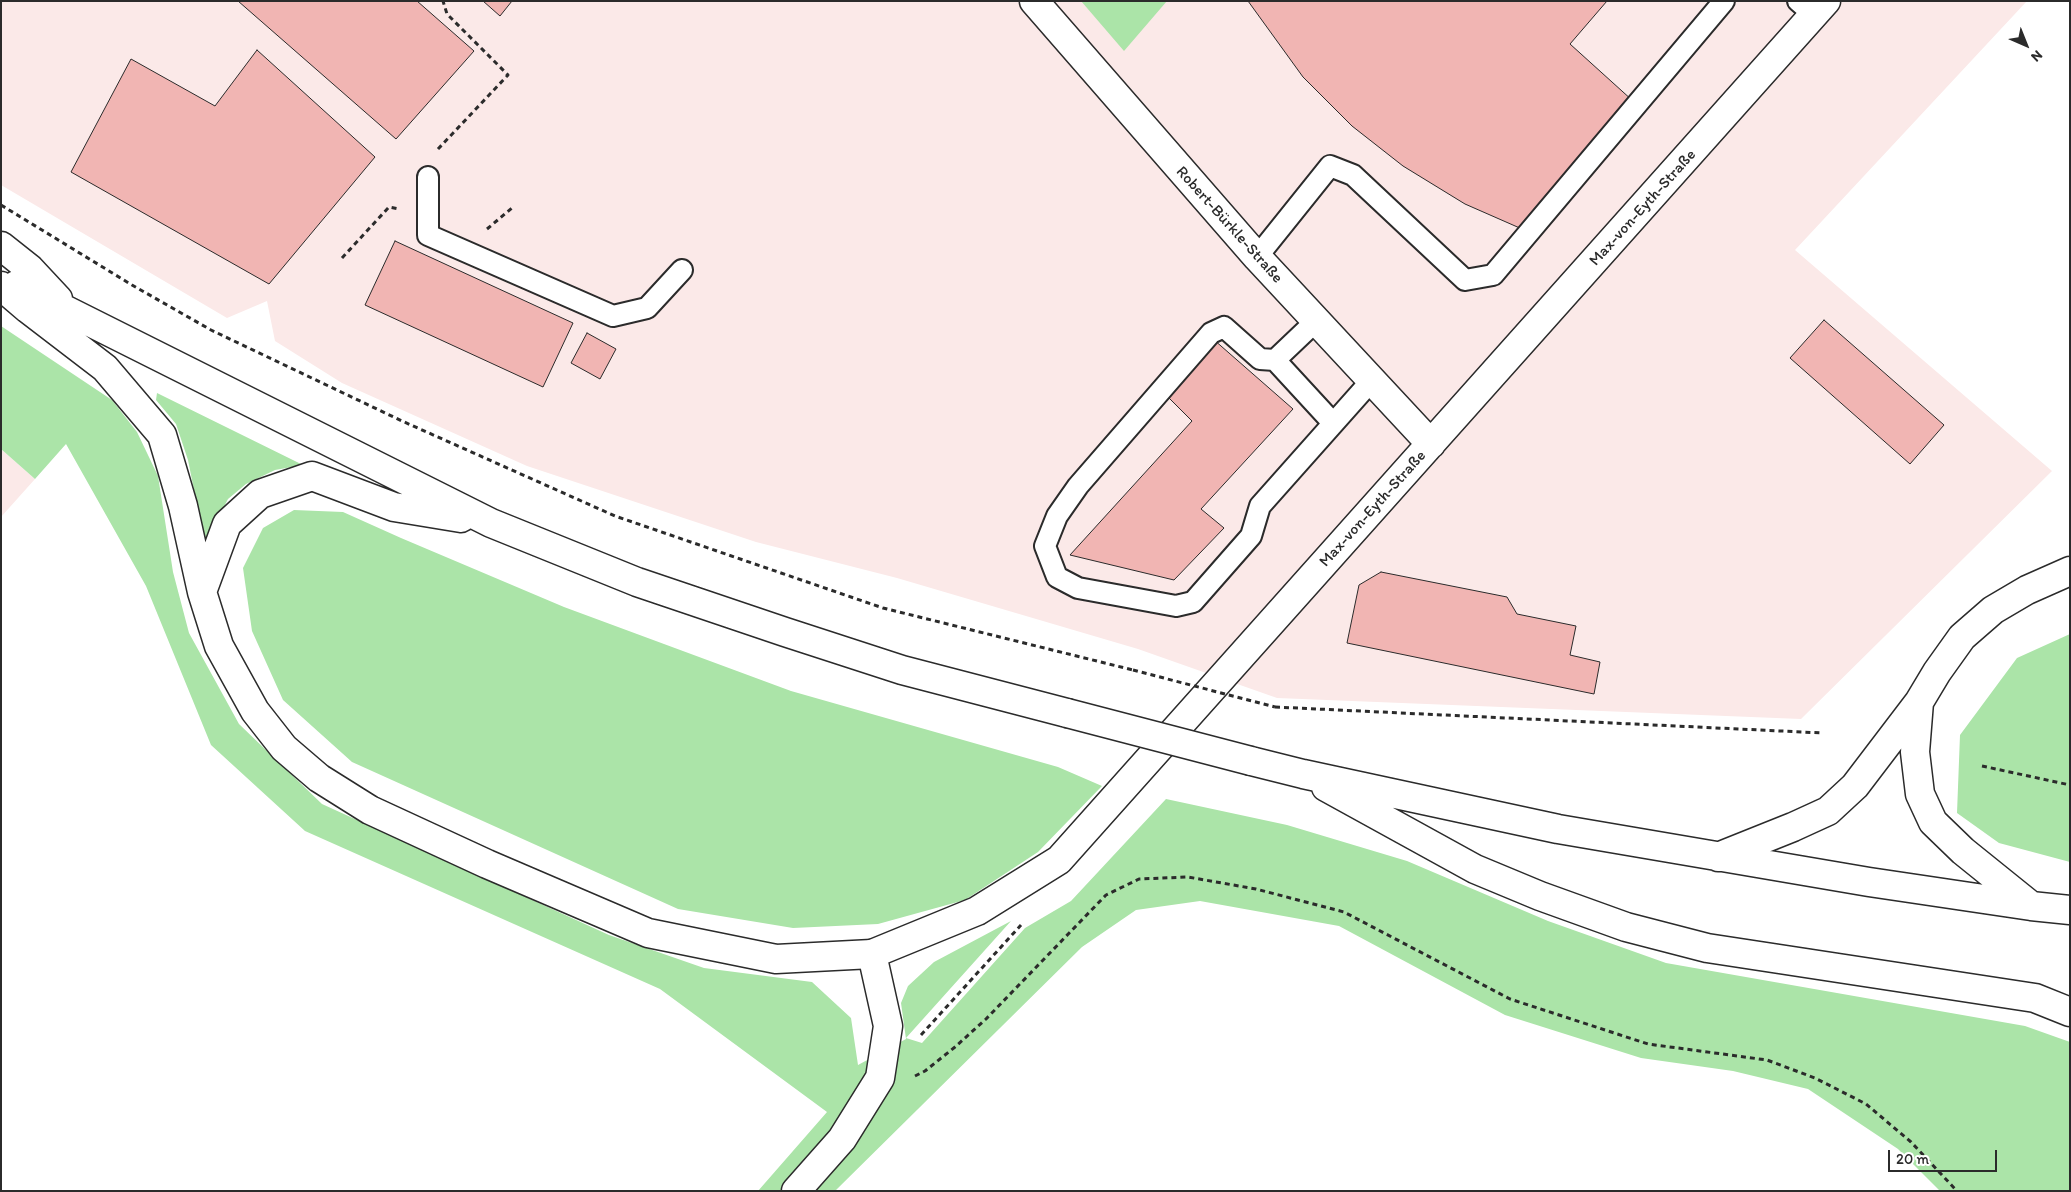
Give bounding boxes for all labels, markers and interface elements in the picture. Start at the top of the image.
north arrow [2001,20,2051,70]
text: N [2027,47,2046,66]
street label: Max-von-Eyth-Straße [1586,146,1700,270]
street label: Robert-Bürkle-Straße [1171,163,1287,287]
street label: Max-von-Eyth-Straße [1316,447,1430,571]
scale bar [1891,1140,2000,1172]
text: 20 m [1896,1150,1929,1168]

